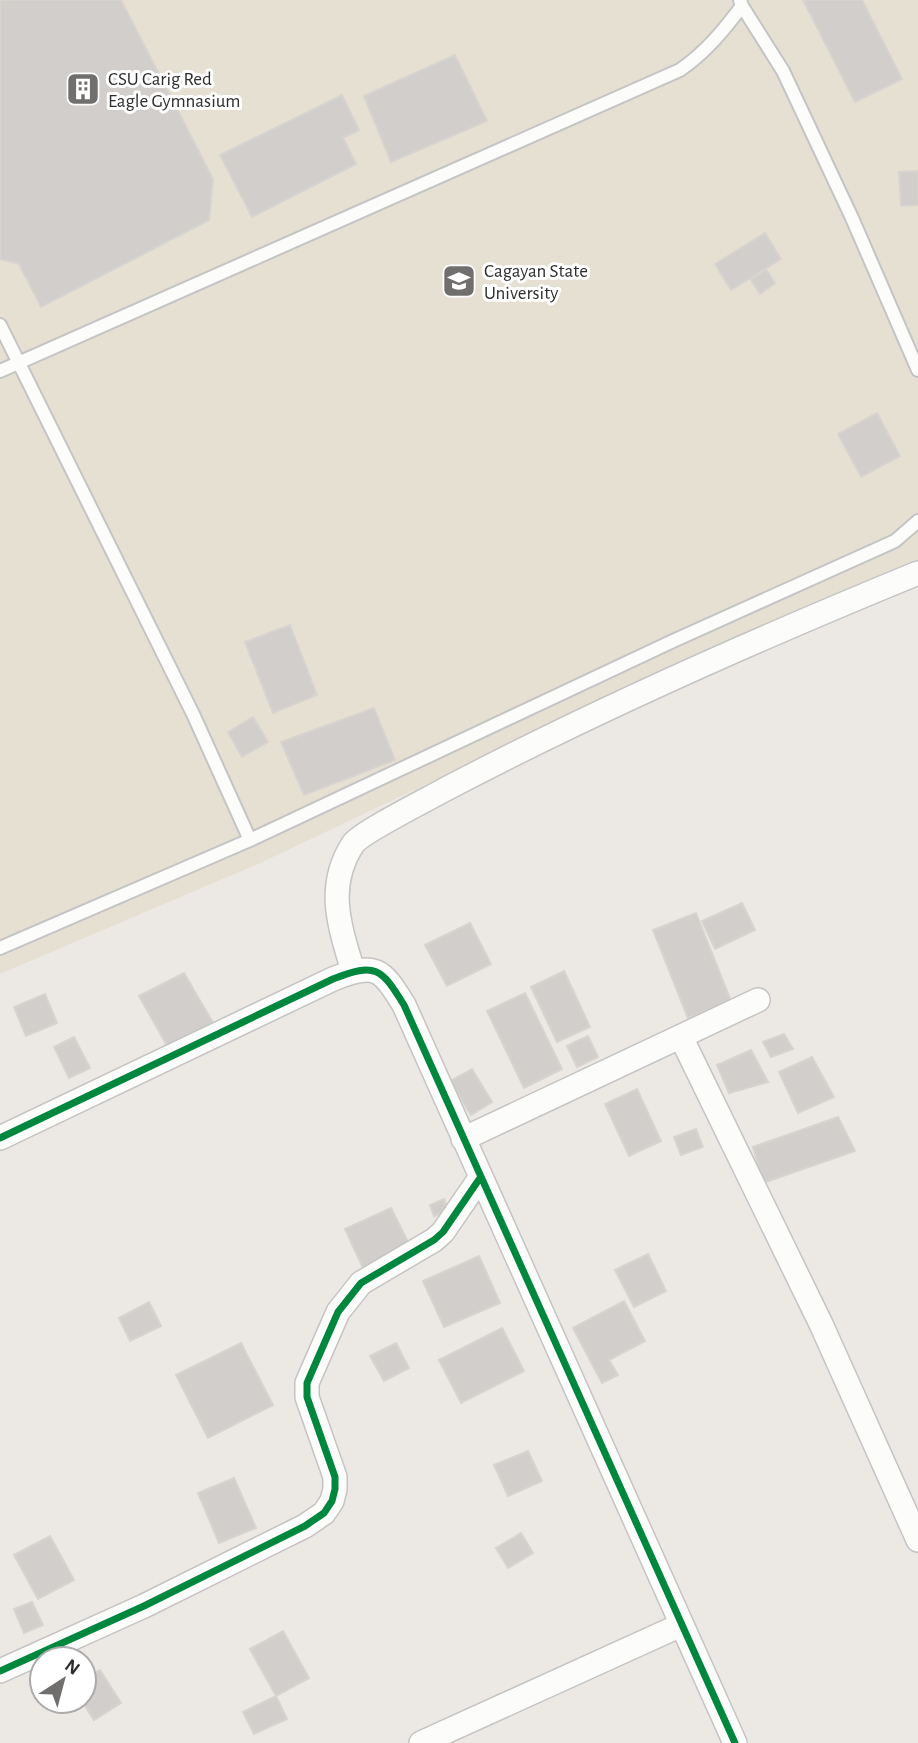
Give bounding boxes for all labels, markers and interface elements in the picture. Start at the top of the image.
building icon: CSU Carig Red Eagle Gymnasium [64,70,102,108]
place label: CSU Carig Red Eagle Gymnasium [108,70,240,111]
school or university icon: Cagayan State University [440,262,478,300]
place label: Cagayan State University [484,262,588,303]
north arrow [28,1645,98,1715]
text: N [61,1656,83,1679]

